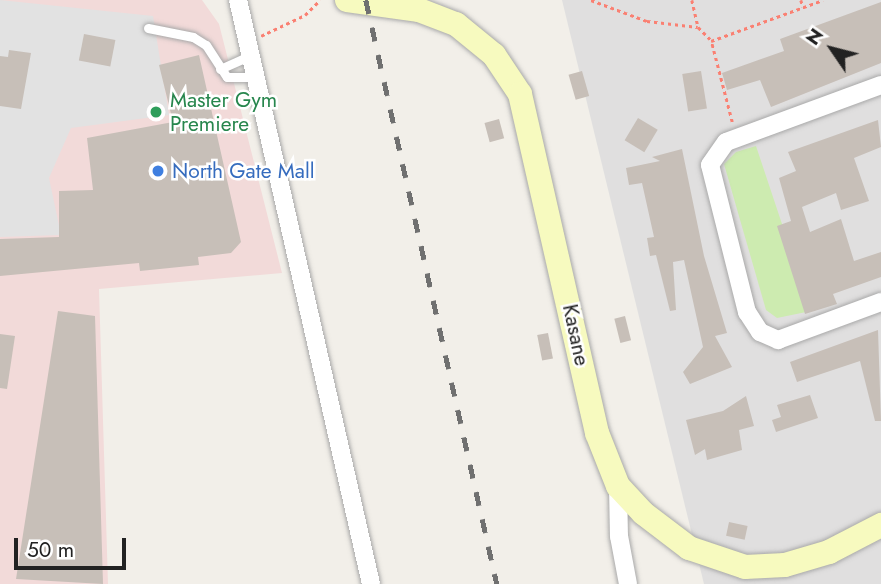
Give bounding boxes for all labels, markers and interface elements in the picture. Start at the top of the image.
north arrow [797,14,867,84]
text: N [799,23,830,51]
place label: Master Gym Premiere [170,87,277,137]
marker: Master Gym Premiere [148,104,164,120]
place label: North Gate Mall [172,158,315,184]
marker: North Gate Mall [150,163,166,179]
street label: Kasane [557,302,595,368]
scale bar [18,524,130,568]
text: 50 m [27,535,74,565]

